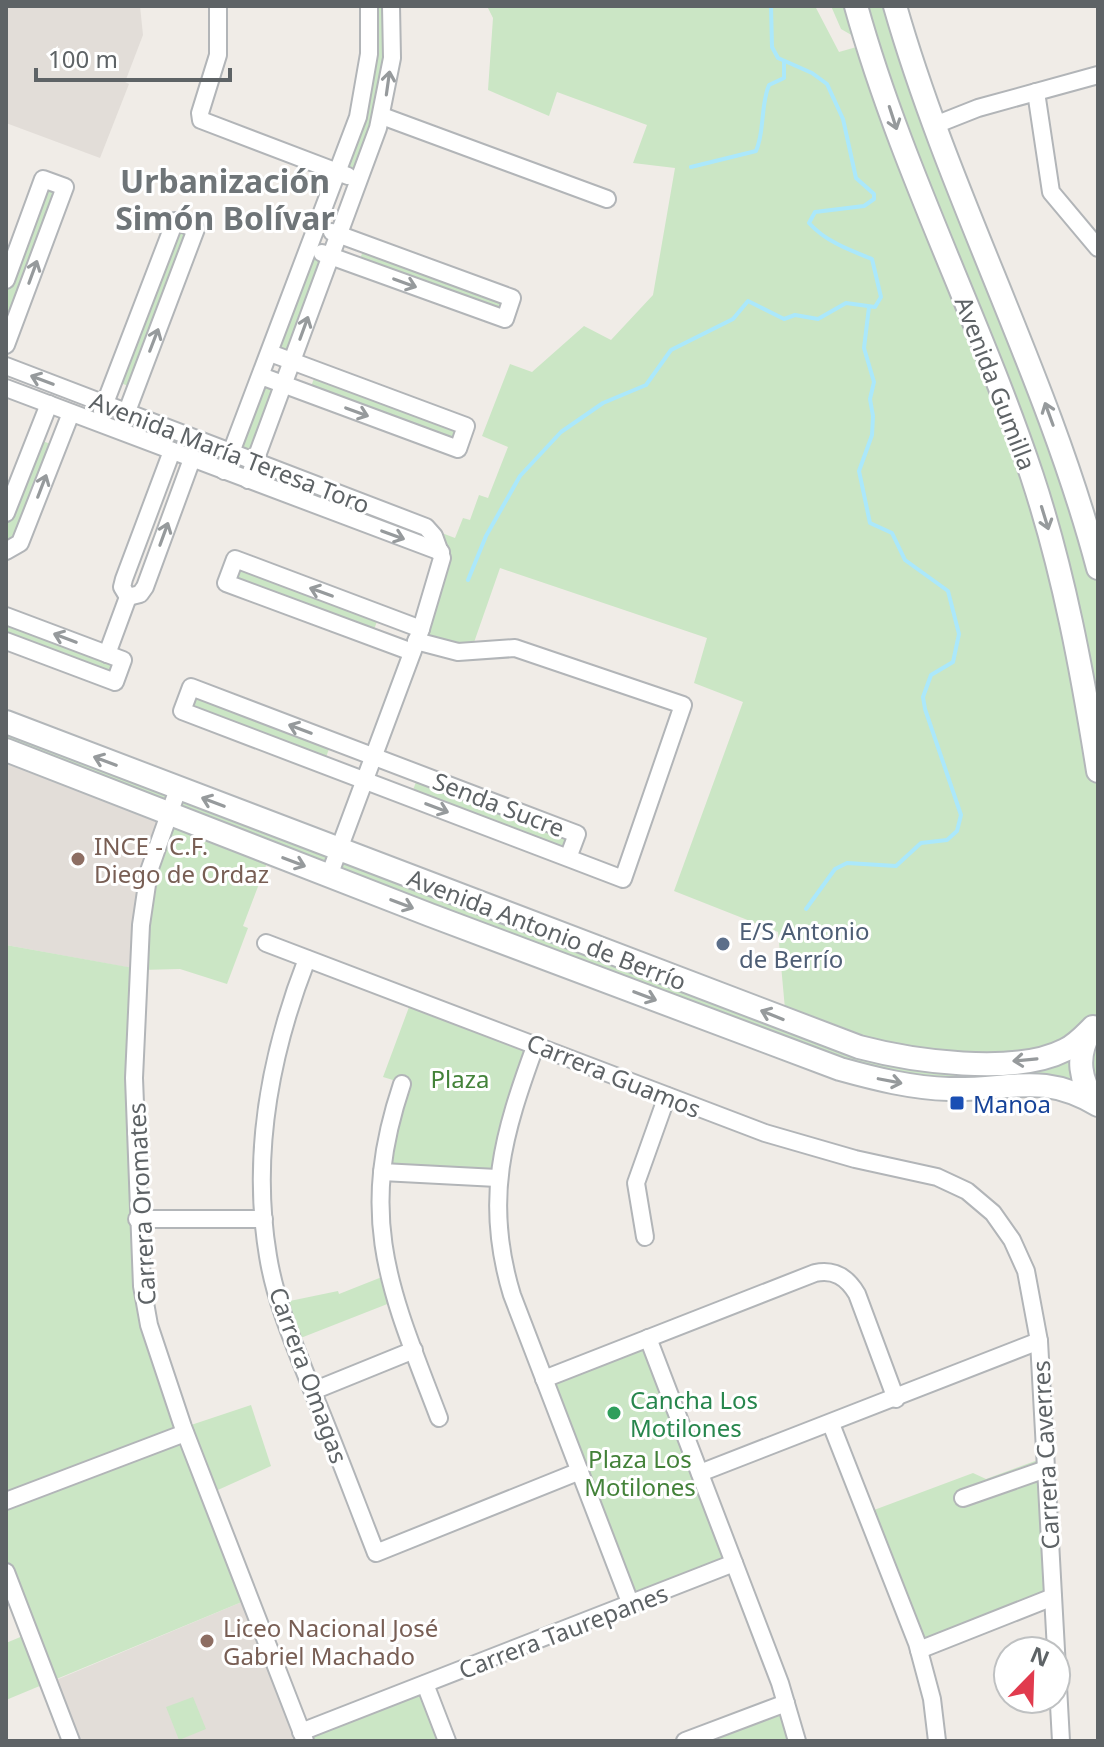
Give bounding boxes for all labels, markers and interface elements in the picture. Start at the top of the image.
scale bar [36,32,230,82]
text: 100 m [48,42,118,75]
one-way arrow [381,70,396,96]
one-way arrow [886,106,901,131]
district label: Urbanización Simón Bolívar [115,159,335,239]
one-way arrow [27,260,41,285]
one-way arrow [392,277,416,291]
street label: Avenida Gumilla [948,292,1044,474]
one-way arrow [298,316,313,341]
one-way arrow [148,328,162,353]
one-way arrow [30,372,55,386]
street label: Avenida María Teresa Toro [85,383,375,521]
one-way arrow [1041,402,1056,427]
one-way arrow [344,406,368,420]
one-way arrow [36,474,50,499]
one-way arrow [1038,505,1053,531]
one-way arrow [158,522,173,547]
one-way arrow [380,529,405,543]
one-way arrow [310,584,334,598]
one-way arrow [53,630,77,644]
one-way arrow [288,721,313,735]
one-way arrow [93,753,118,767]
street label: Senda Sucre [428,764,570,844]
one-way arrow [201,794,226,808]
one-way arrow [424,802,449,816]
place label: INCE - C.F. Diego de Ordaz [94,829,269,890]
marker: INCE - C.F. Diego de Ordaz [69,850,87,868]
one-way arrow [281,856,306,870]
street label: Avenida Antonio de Berrío [403,861,691,997]
one-way arrow [389,898,414,912]
place label: E/S Antonio de Berrío [739,914,870,975]
marker: E/S Antonio de Berrío [714,935,732,953]
one-way arrow [632,990,657,1004]
one-way arrow [760,1007,785,1021]
street label: Carrera Guamos [522,1025,706,1125]
one-way arrow [1012,1053,1039,1068]
park label: Plaza [431,1062,489,1095]
one-way arrow [877,1074,902,1089]
place label: Manoa [973,1087,1051,1120]
marker: Manoa [948,1094,966,1112]
street label: Carrera Oromates [119,1102,163,1306]
street label: Carrera Omagas [262,1282,356,1468]
street label: Carrera Caverres [1024,1360,1066,1550]
place label: Cancha Los Motilones [630,1383,758,1444]
marker: Cancha Los Motilones [605,1404,623,1422]
park label: Plaza Los Motilones [584,1442,696,1503]
street label: Carrera Taurepanes [454,1576,672,1686]
place label: Liceo Nacional José Gabriel Machado [223,1611,438,1672]
marker: Liceo Nacional José Gabriel Machado [198,1632,216,1650]
north arrow [992,1635,1072,1715]
text: N [1026,1638,1054,1673]

